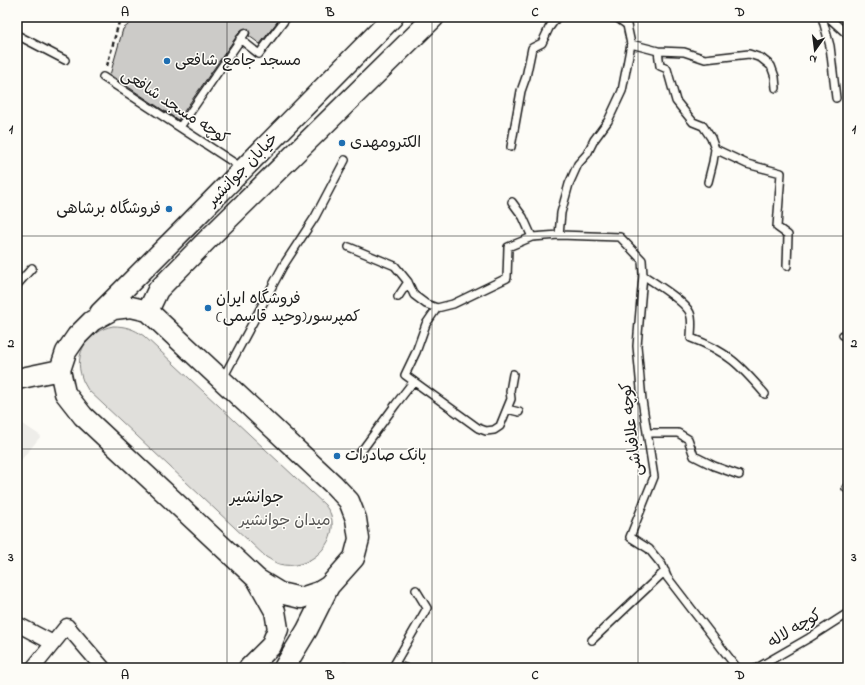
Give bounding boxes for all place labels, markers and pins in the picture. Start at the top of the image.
place label: مسجد جامع شافعی [175,49,301,73]
marker: مسجد جامع شافعی [162,56,172,66]
place label: الکترومهدی [350,131,421,155]
marker: الکترومهدی [337,138,347,148]
place label: فروشگاه برشاهی [56,197,161,221]
marker: فروشگاه برشاهی [164,204,174,214]
place label: فروشگاه ایران کمپرسور(وحید قاسمی) [216,287,361,329]
marker: فروشگاه ایران کمپرسور(وحید قاسمی) [203,303,213,313]
place label: بانک صادرات [345,444,427,468]
marker: بانک صادرات [332,451,342,461]

